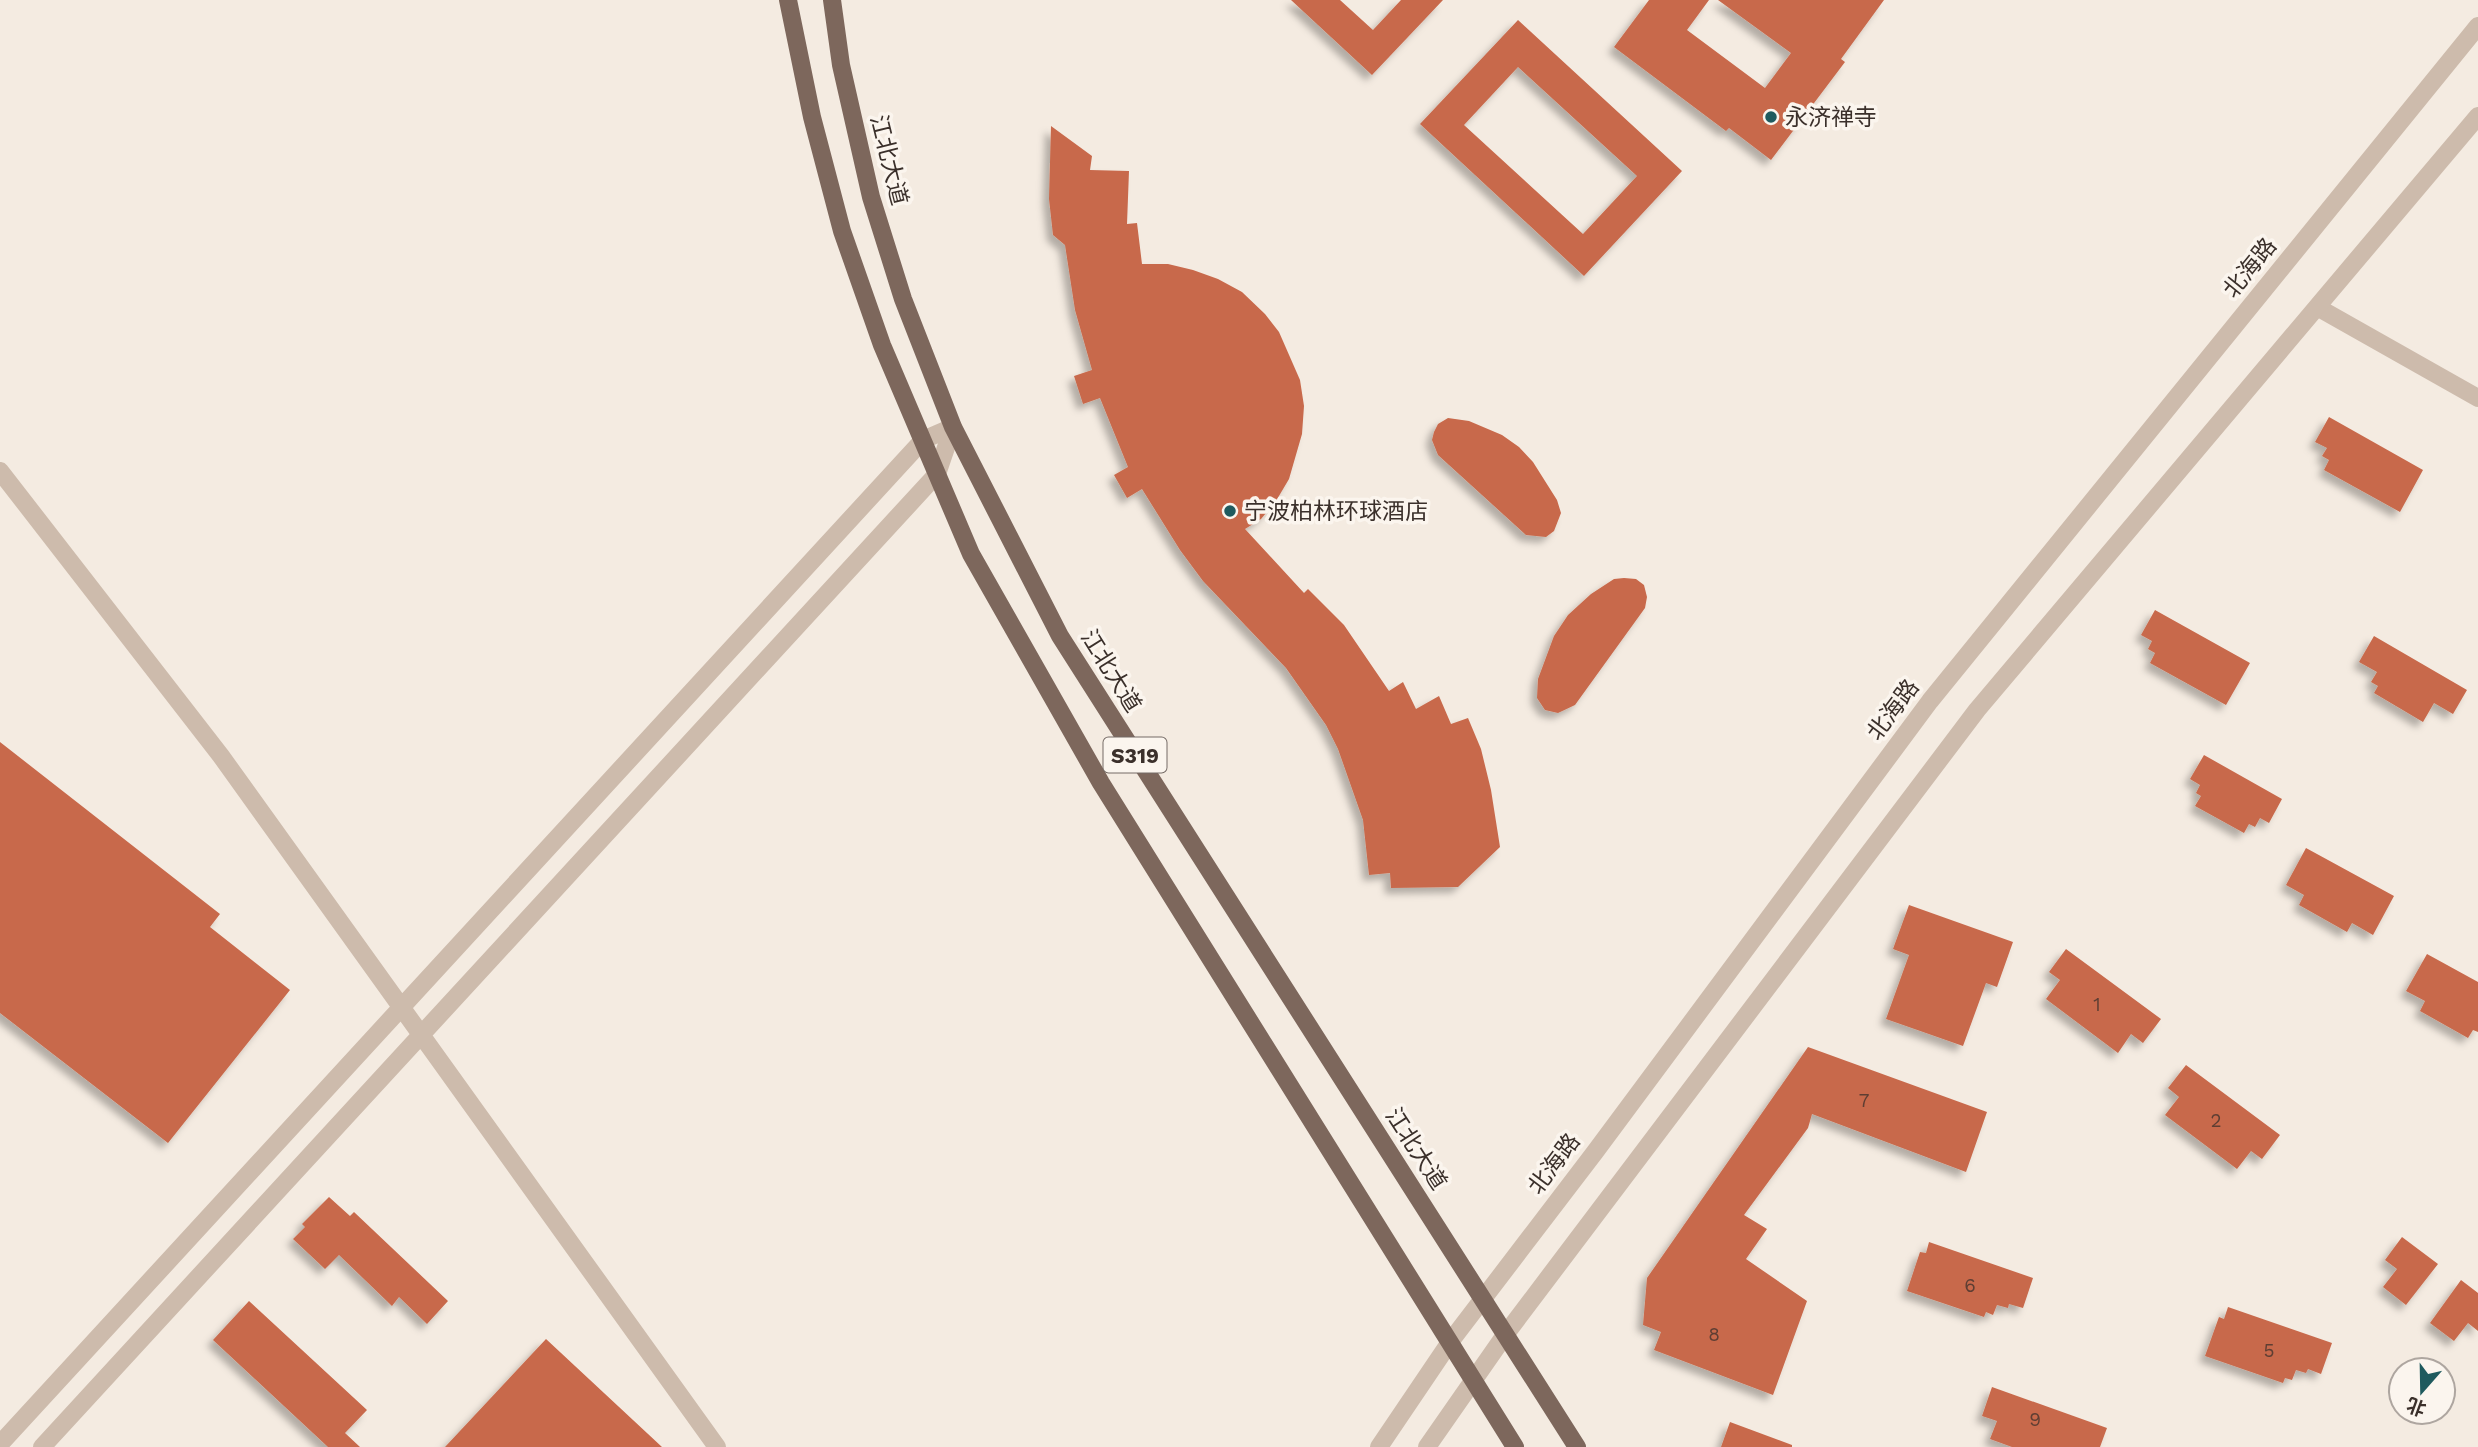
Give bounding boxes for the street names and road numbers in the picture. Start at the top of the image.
street label: 江北大道 [865,112,913,208]
street label: 北海路 [2218,233,2282,303]
street label: 江北大道 [1075,625,1147,717]
street label: 北海路 [1861,674,1925,746]
road number: S319 [1104,738,1166,772]
street label: 江北大道 [1380,1103,1452,1195]
street label: 北海路 [1522,1128,1586,1200]

